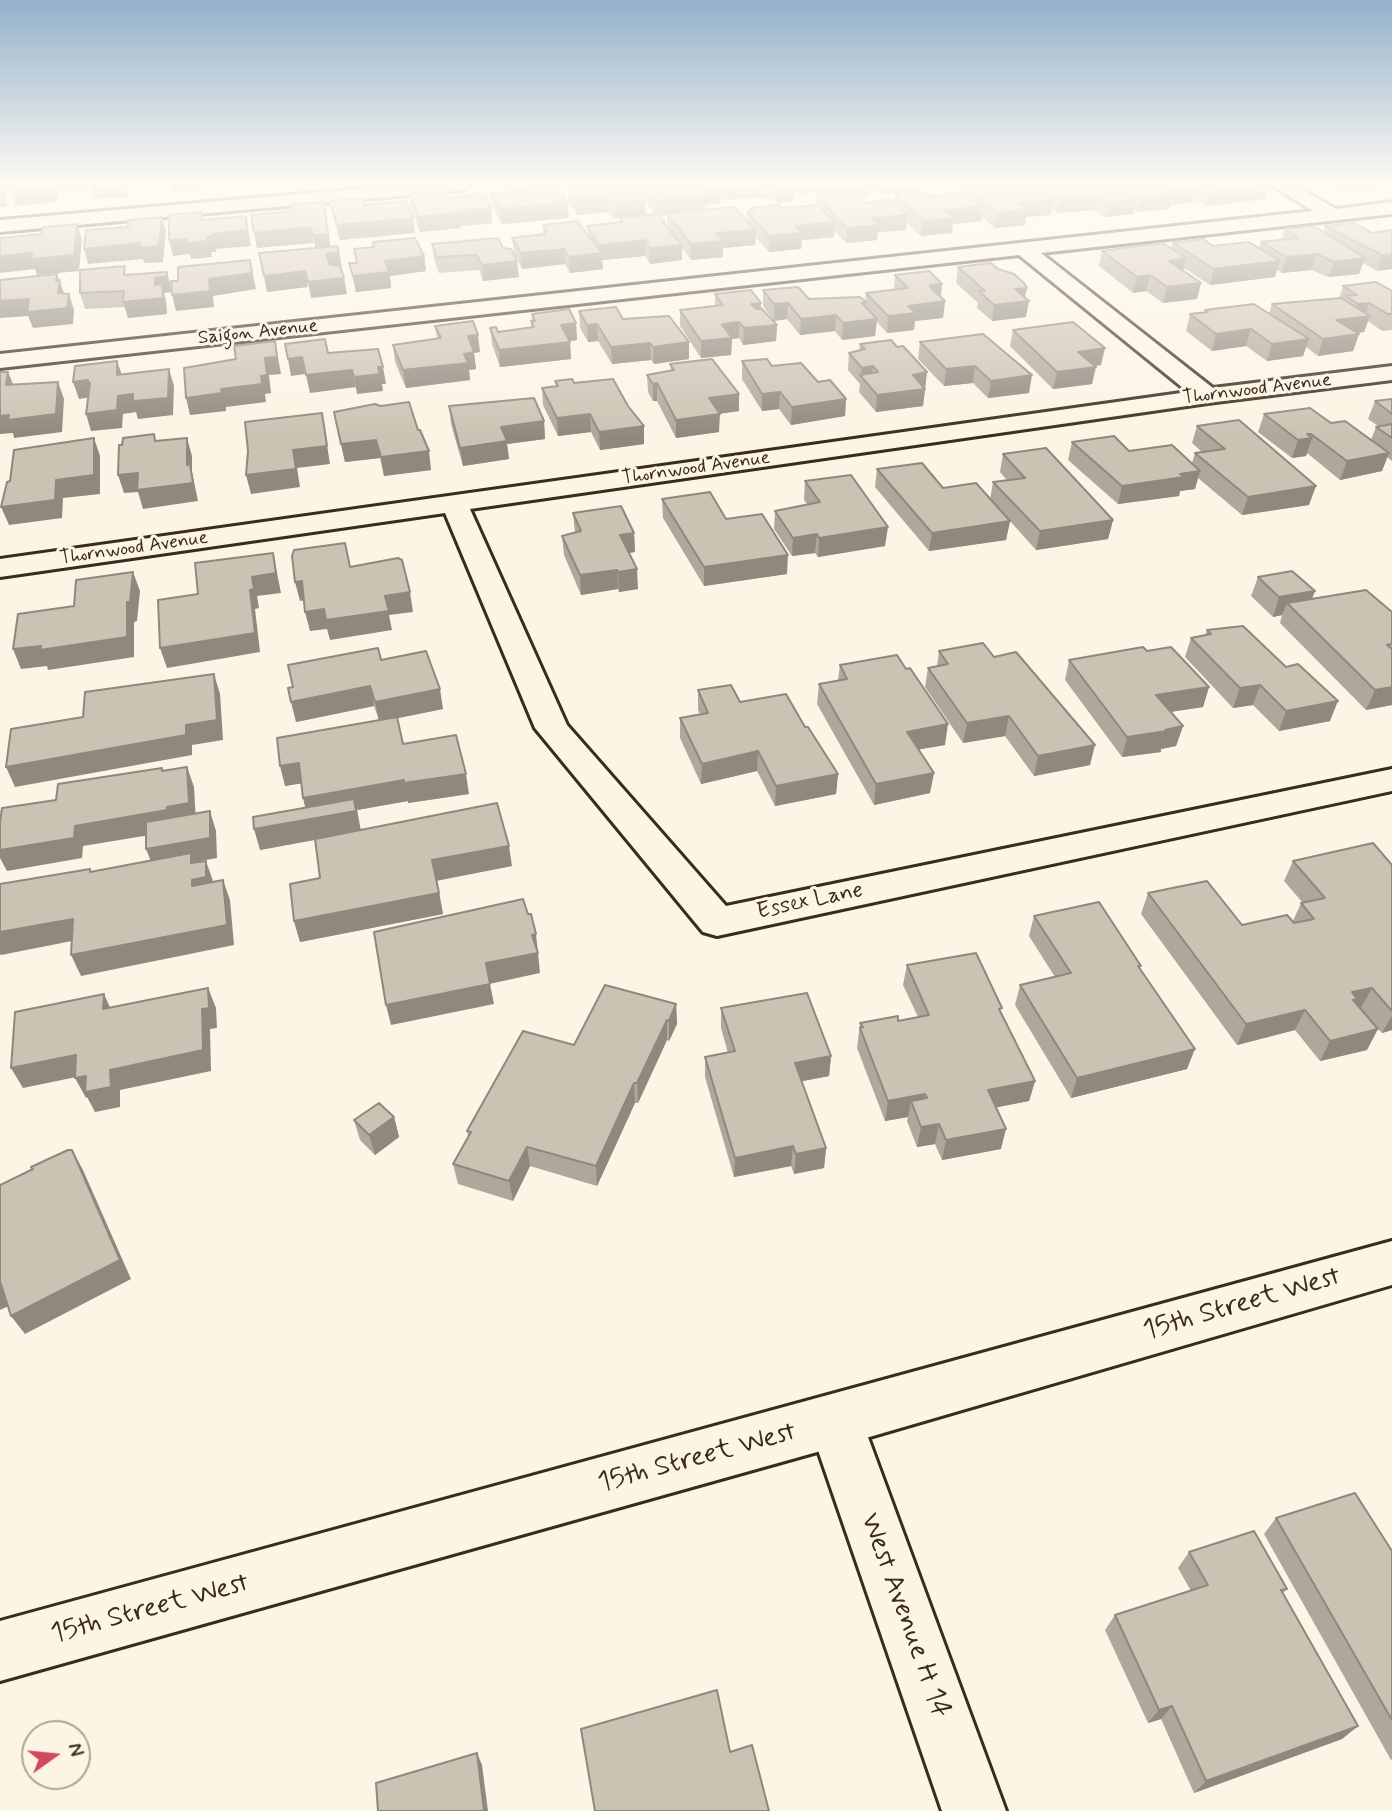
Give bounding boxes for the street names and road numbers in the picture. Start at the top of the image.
street label: Saigon Avenue [197,315,319,351]
street label: Thornwood Avenue [1181,370,1333,410]
street label: Thornwood Avenue [620,447,772,491]
street label: Thornwood Avenue [58,527,210,571]
street label: Essex Lane [754,877,866,927]
street label: 15th Street West [1139,1261,1345,1349]
street label: 15th Street West [594,1416,800,1502]
street label: West Avenue H 14 [851,1509,957,1723]
street label: 15th Street West [47,1567,253,1653]

